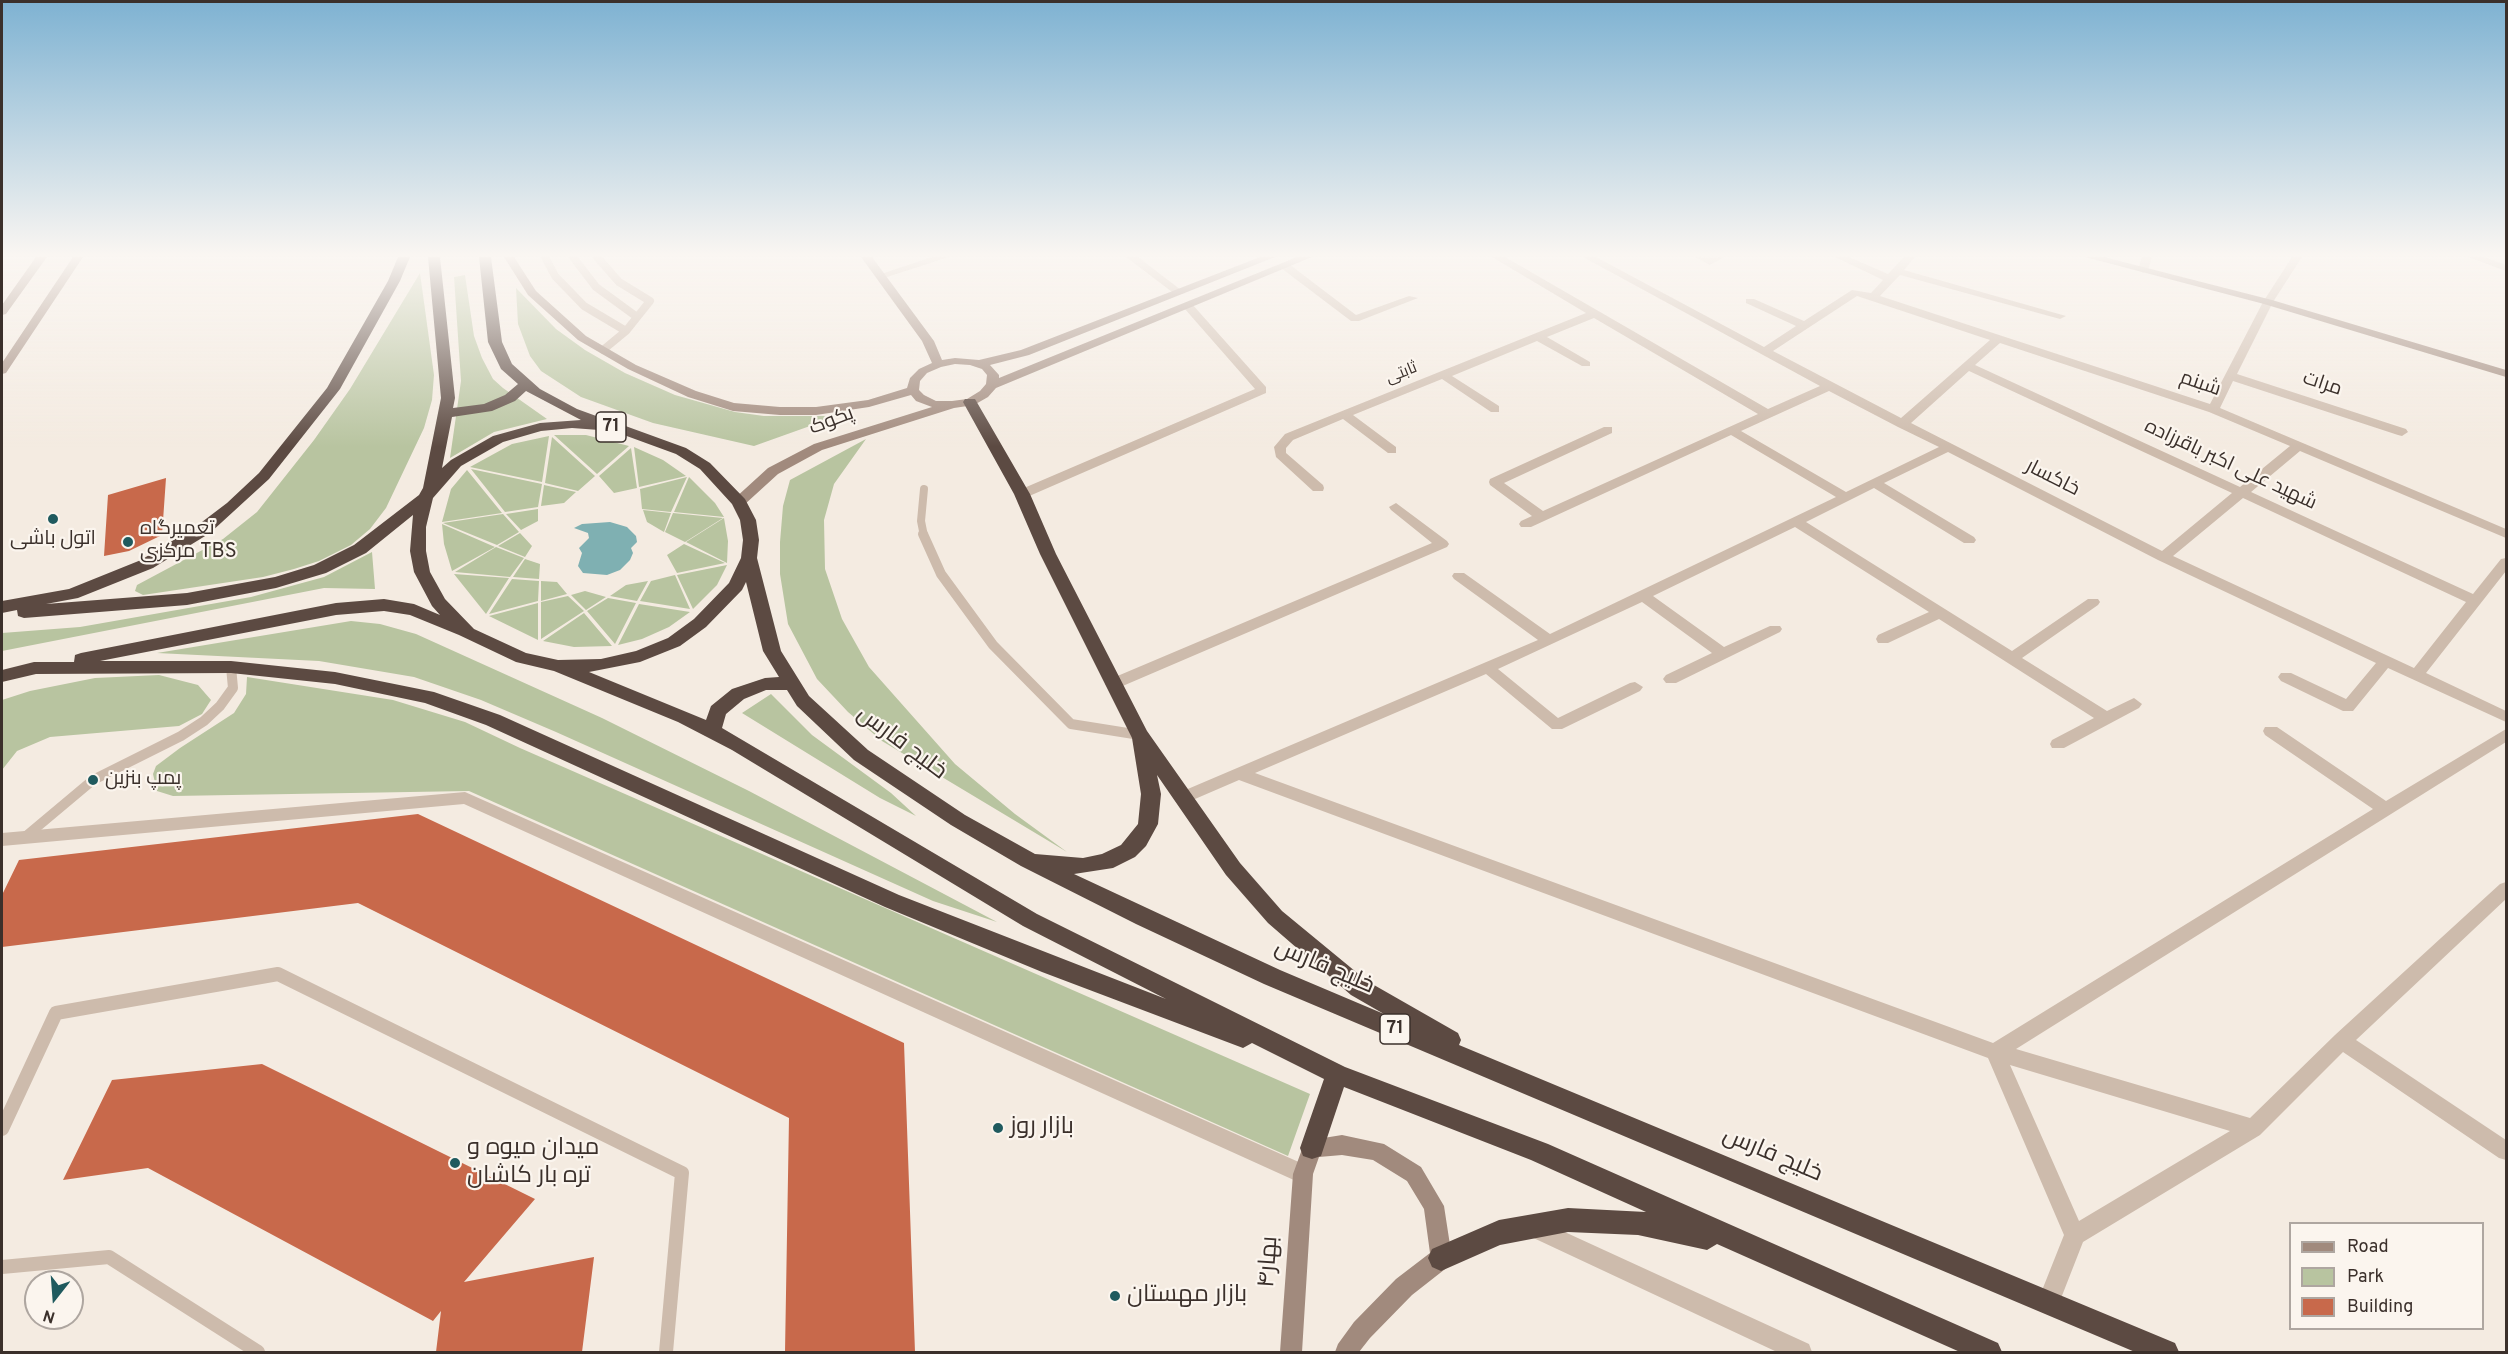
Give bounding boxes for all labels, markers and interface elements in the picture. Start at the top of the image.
street label: ثابتی [1384,359,1420,389]
street label: شبنم [2176,367,2224,403]
street label: مرات [2299,367,2345,403]
street label: پکوک [806,403,858,441]
road number: 71 [596,412,626,442]
street label: شهید علی اکبر باقرزاده [2140,416,2320,516]
street label: خاکسار [2021,455,2083,503]
marker: اتول باشی [46,512,60,526]
place label: تعمیرگاه مرکزی TBS [140,518,237,565]
place label: اتول باشی [10,528,96,552]
marker: تعمیرگاه مرکزی TBS [121,535,135,549]
street label: خلیج فارس [850,701,952,787]
place label: پمپ بنزین [105,768,181,792]
marker: پمپ بنزین [86,773,100,787]
street label: خلیج فارس [1270,934,1378,1002]
road number: 71 [1380,1014,1410,1044]
place label: بازار روز [1010,1114,1074,1142]
marker: بازار روز [991,1121,1005,1135]
street label: خلیج فارس [1718,1122,1826,1190]
place label: میدان میوه و تره بار کاشان [467,1135,599,1191]
marker: میدان میوه و تره بار کاشان [448,1156,462,1170]
legend [2289,1222,2484,1330]
street label: بهار۴ [1254,1235,1286,1289]
text: Road [2347,1236,2389,1259]
text: Park [2347,1266,2384,1289]
north arrow [24,1270,84,1330]
place label: بازار مهستان [1127,1282,1247,1310]
marker: بازار مهستان [1108,1289,1122,1303]
text: Building [2347,1296,2413,1319]
text: N [41,1304,58,1327]

